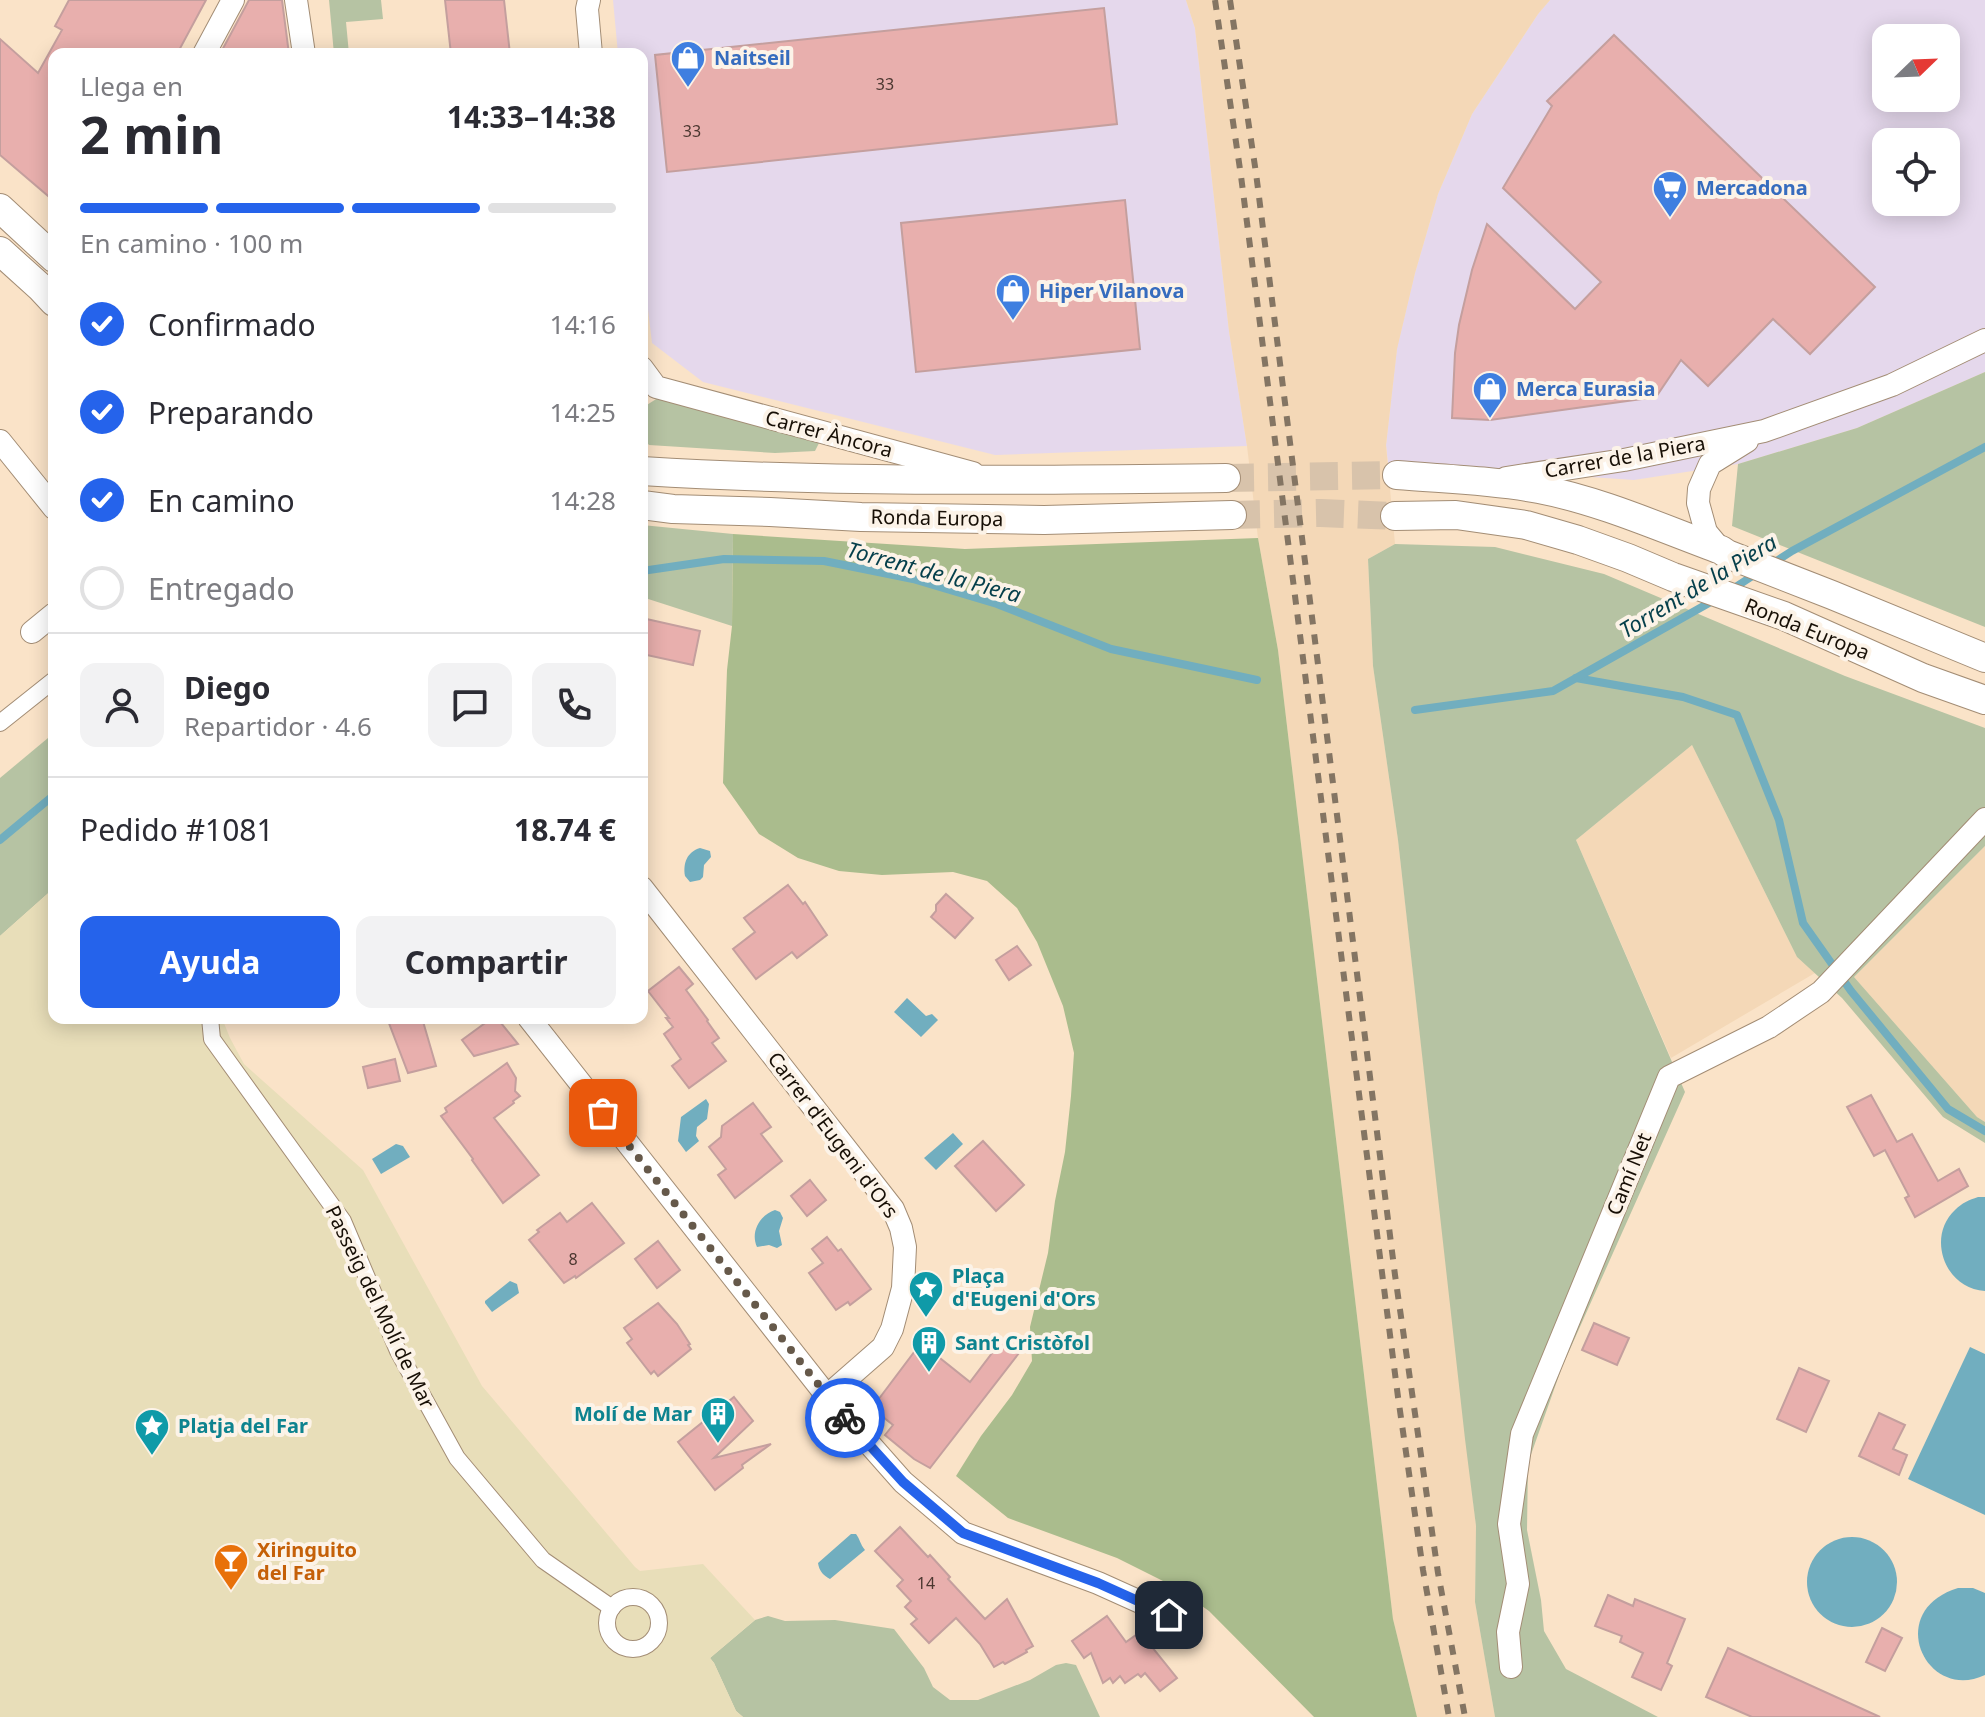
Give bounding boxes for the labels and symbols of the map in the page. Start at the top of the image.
north arrow [1872,24,1960,112]
shop icon: Naitseil [669,39,707,89]
place label: Naitseil [714,44,791,71]
house number: 33 [876,73,894,95]
house number: 33 [683,120,701,142]
supermarket icon: Mercadona [1651,169,1689,219]
place label: Mercadona [1696,174,1808,201]
shop icon: Hiper Vilanova [994,272,1032,322]
place label: Hiper Vilanova [1039,277,1184,304]
shop icon: Merca Eurasia [1471,370,1509,420]
place label: Merca Eurasia [1516,375,1656,402]
street label: Carrer Àncora [763,404,896,463]
street label: Carrer de la Piera [1542,429,1707,484]
street label: Ronda Europa [870,503,1004,532]
water label: Torrent de la Piera [1613,526,1782,644]
water label: Torrent de la Piera [844,533,1025,609]
street label: Ronda Europa [1741,591,1874,666]
street label: Carrer d'Eugeni d'Ors [762,1046,905,1223]
pin [569,1079,637,1147]
street label: Camí Net [1600,1129,1657,1219]
street label: Passeig del Molí de Mar [320,1201,441,1413]
house number: 8 [568,1248,578,1270]
place label: Plaça d'Eugeni d'Ors [952,1262,1096,1312]
place icon: Plaça d'Eugeni d'Ors [907,1269,945,1319]
building icon: Sant Cristòfol [910,1324,948,1374]
place label: Sant Cristòfol [955,1329,1090,1356]
courier [805,1378,885,1458]
building icon: Molí de Mar [699,1395,737,1445]
place label: Molí de Mar [574,1400,692,1427]
place icon: Platja del Far [133,1407,171,1457]
place label: Platja del Far [178,1412,308,1439]
place label: Xiringuito del Far [257,1536,357,1586]
bar icon: Xiringuito del Far [212,1542,250,1592]
house number: 14 [917,1572,935,1594]
pin [1135,1581,1203,1649]

